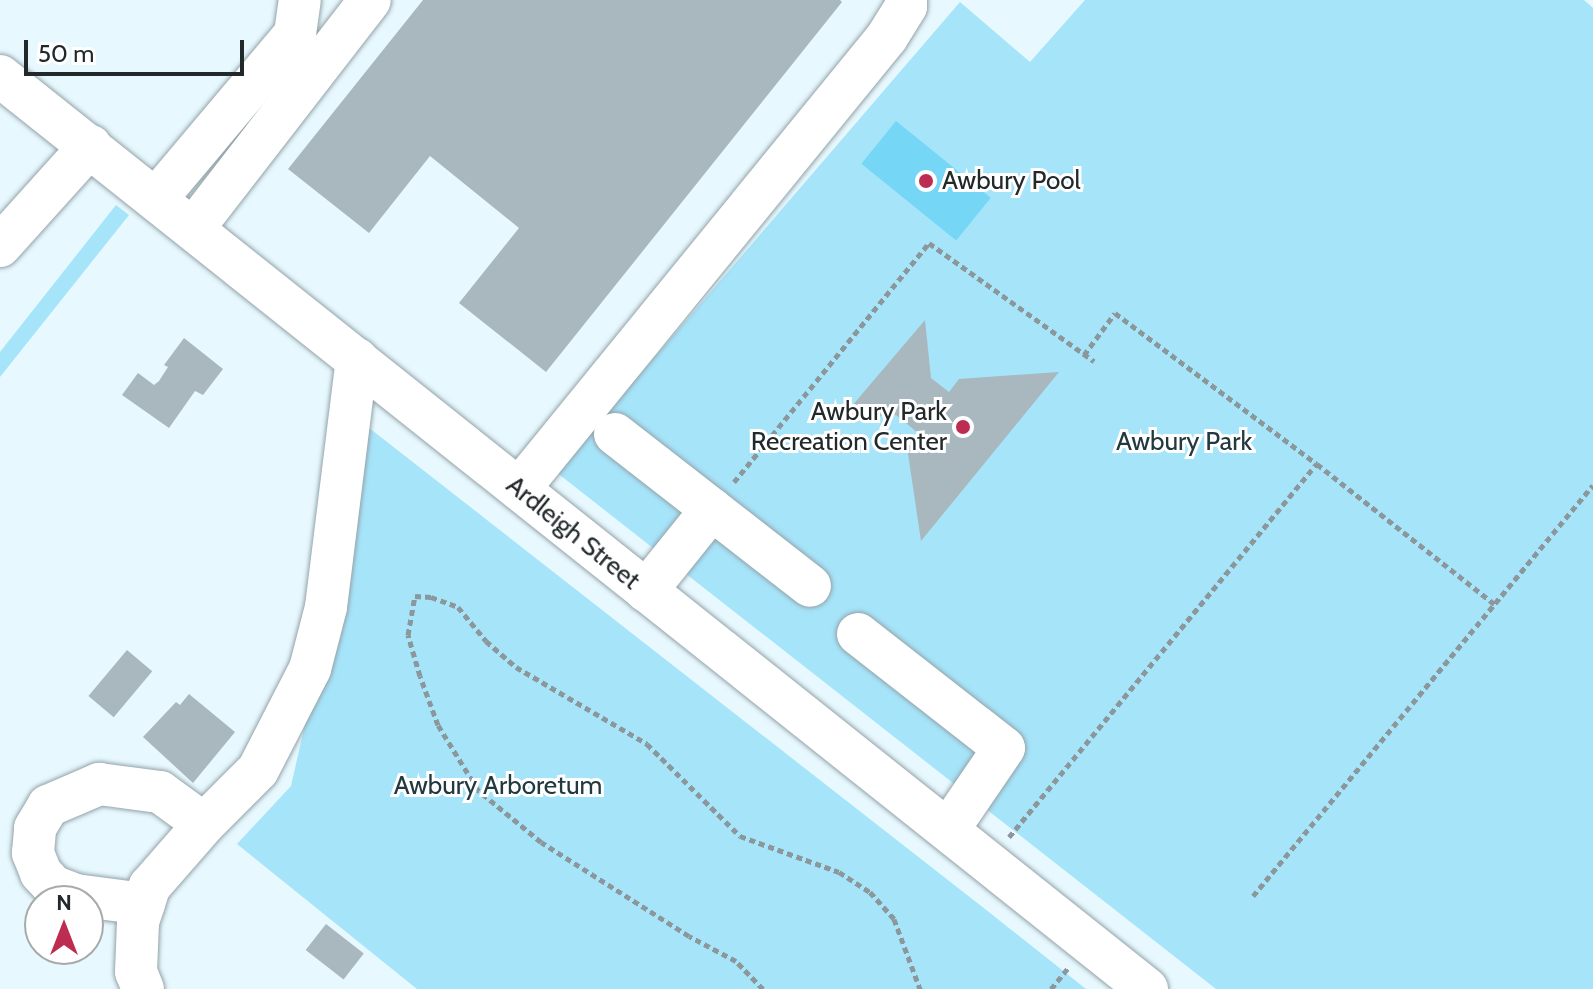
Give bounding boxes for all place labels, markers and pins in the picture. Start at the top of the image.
place label: Awbury Pool [942,165,1081,197]
marker: Awbury Pool [917,172,935,190]
place label: Awbury Park Recreation Center [751,396,947,458]
marker: Awbury Park Recreation Center [954,418,972,436]

